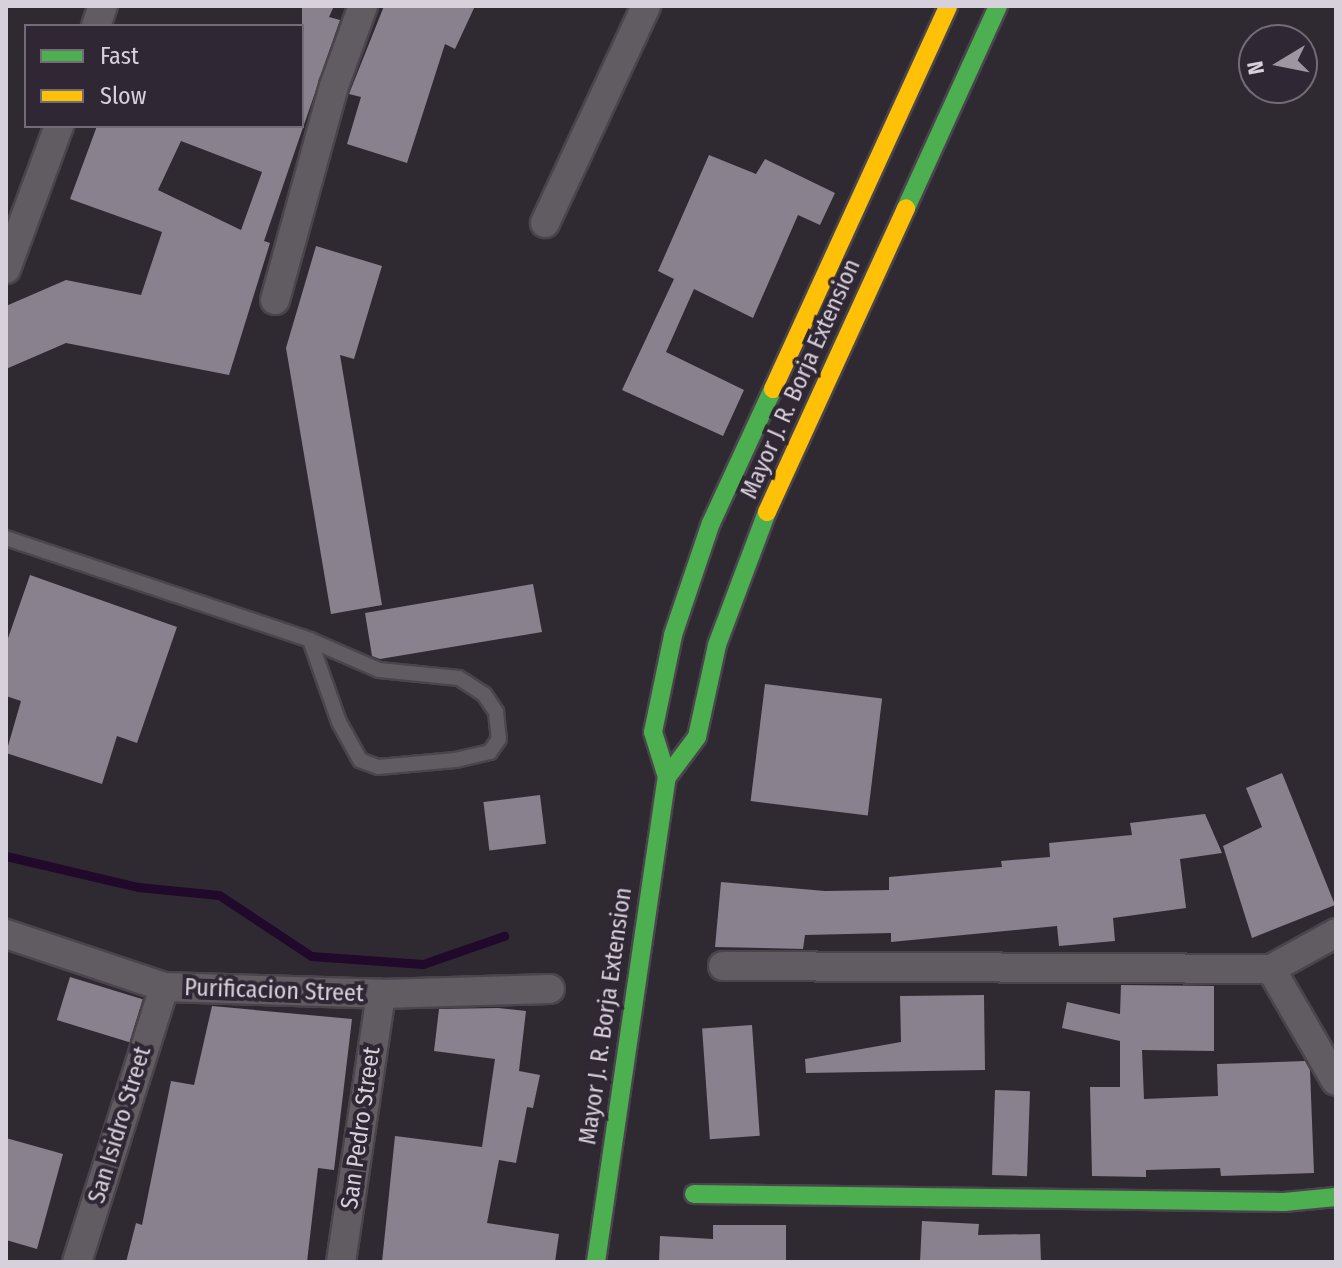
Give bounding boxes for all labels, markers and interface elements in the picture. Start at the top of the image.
legend [24,24,304,128]
north arrow [1238,24,1318,104]
text: Fast [100,42,139,70]
text: N [1241,59,1270,77]
text: Slow [100,82,146,110]
street label: Mayor J. R. Borja Extension [735,255,867,503]
street label: Mayor J. R. Borja Extension [574,886,638,1146]
street label: Purificacion Street [184,973,364,1009]
street label: San Isidro Street [82,1043,158,1207]
street label: San Pedro Street [335,1045,387,1211]

